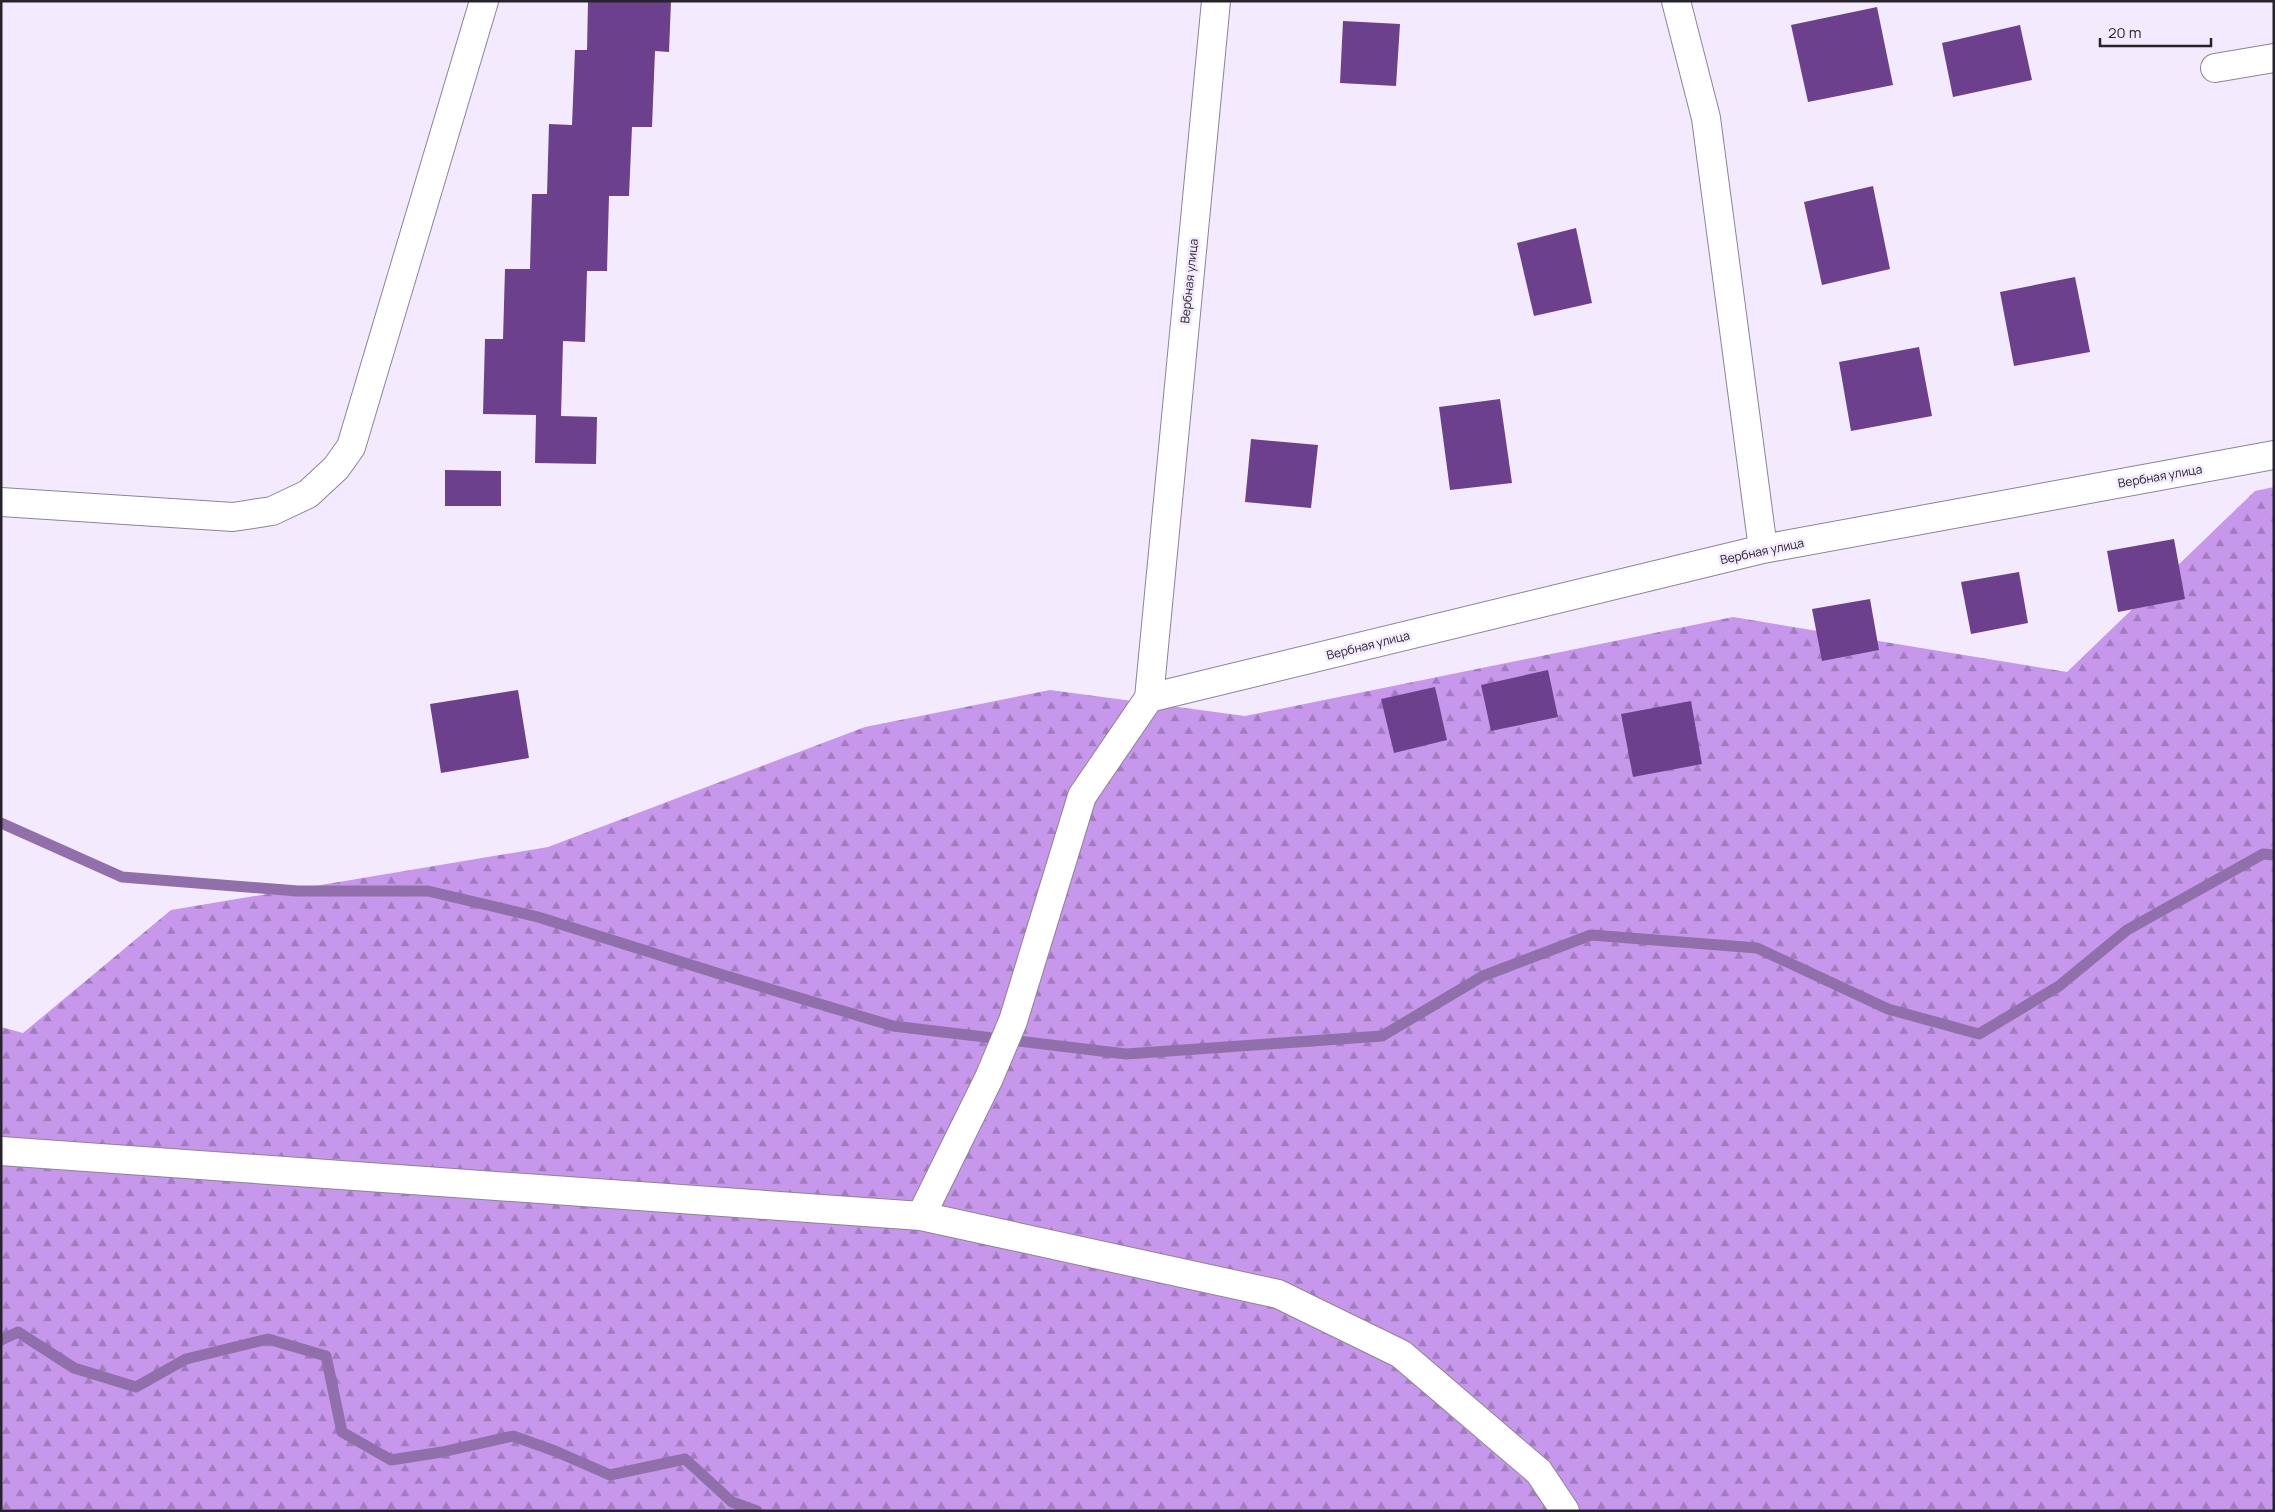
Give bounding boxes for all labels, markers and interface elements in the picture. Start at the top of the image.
scale bar [2100,15,2211,47]
text: 20 m [2108,22,2141,43]
street label: Вербная улица [1176,238,1202,324]
street label: Вербная улица [2117,460,2203,492]
street label: Вербная улица [1719,534,1805,568]
street label: Вербная улица [1325,626,1411,664]

